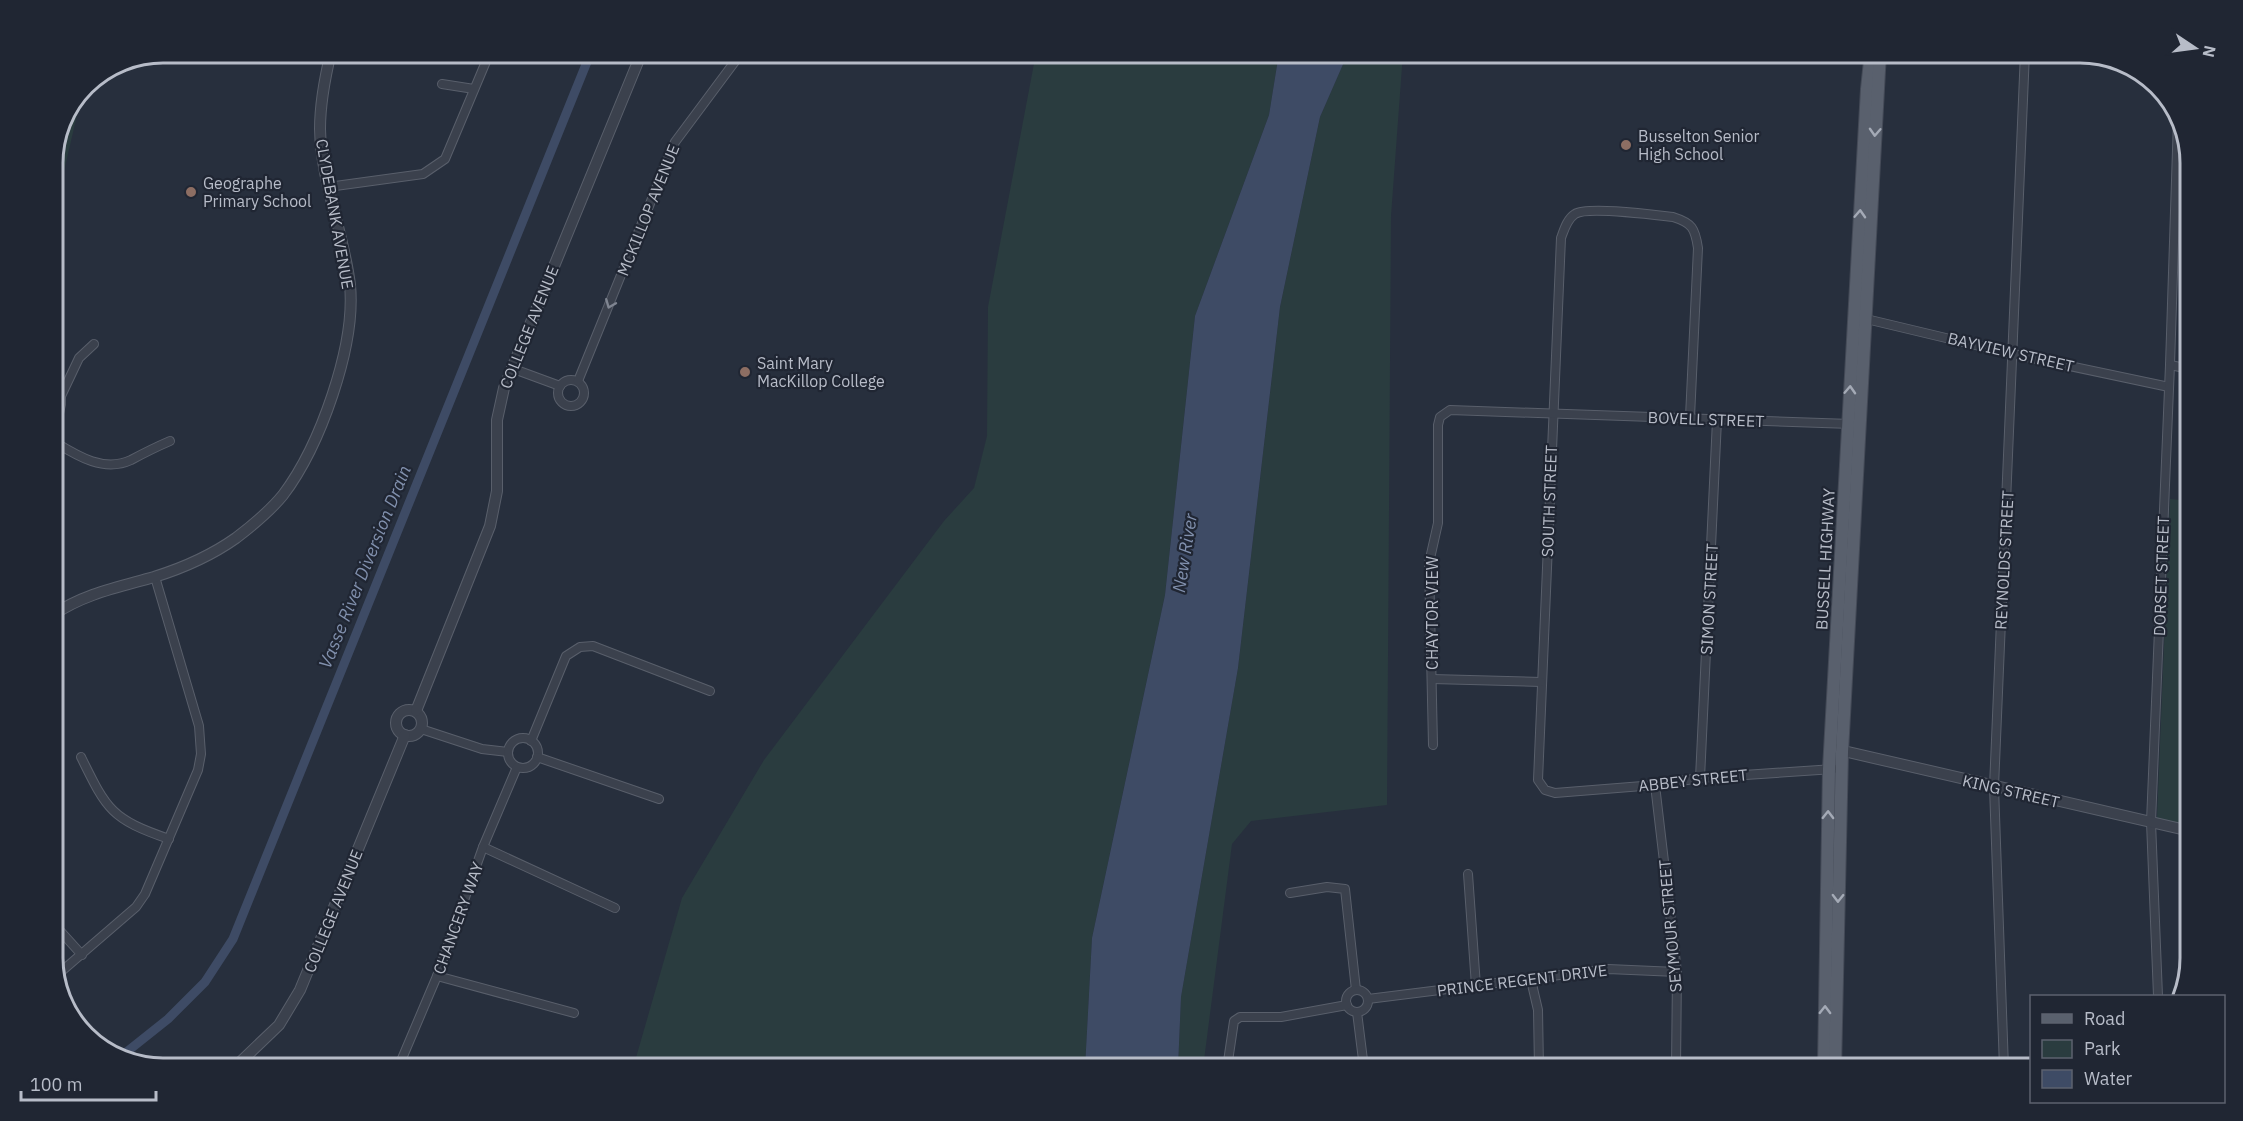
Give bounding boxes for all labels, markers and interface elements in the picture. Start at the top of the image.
north arrow [2165,18,2225,78]
text: N [2199,43,2221,59]
place label: Busselton Senior High School [1638,126,1760,164]
one-way arrow [1869,127,1882,136]
street label: CLYDEBANK AVENUE [312,137,358,291]
marker: Busselton Senior High School [1619,138,1633,152]
street label: MCKILLOP AVENUE [613,141,683,279]
place label: Geographe Primary School [203,173,311,211]
marker: Geographe Primary School [184,185,198,199]
one-way arrow [1853,210,1866,219]
street label: COLLEGE AVENUE [495,263,563,391]
one-way arrow [605,298,617,309]
street label: BAYVIEW STREET [1946,328,2076,376]
place label: Saint Mary MacKillop College [757,353,885,391]
marker: Saint Mary MacKillop College [738,365,752,379]
one-way arrow [1844,385,1857,394]
street label: BOVELL STREET [1647,407,1765,431]
street label: SOUTH STREET [1537,445,1561,557]
water label: Vasse River Diversion Drain [313,462,416,672]
street label: BUSSELL HIGHWAY [1811,487,1839,630]
street label: REYNOLDS STREET [1990,490,2018,630]
water label: New River [1167,511,1202,594]
street label: DORSET STREET [2149,516,2173,636]
street label: SIMON STREET [1696,543,1722,655]
street label: CHAYTOR VIEW [1422,556,1442,670]
street label: ABBEY STREET [1637,764,1749,796]
street label: KING STREET [1960,770,2062,812]
one-way arrow [1822,811,1835,820]
street label: COLLEGE AVENUE [299,847,367,975]
street label: CHANCERY WAY [428,859,488,977]
street label: SEYMOUR STREET [1654,859,1686,993]
one-way arrow [1832,894,1845,903]
street label: PRINCE REGENT DRIVE [1436,960,1608,1000]
legend [2030,995,2225,1103]
one-way arrow [1819,1005,1831,1014]
text: Road [2084,1007,2125,1030]
text: Park [2084,1037,2121,1060]
scale bar [21,1064,156,1102]
text: Water [2084,1067,2133,1090]
text: 100 m [30,1073,82,1096]

